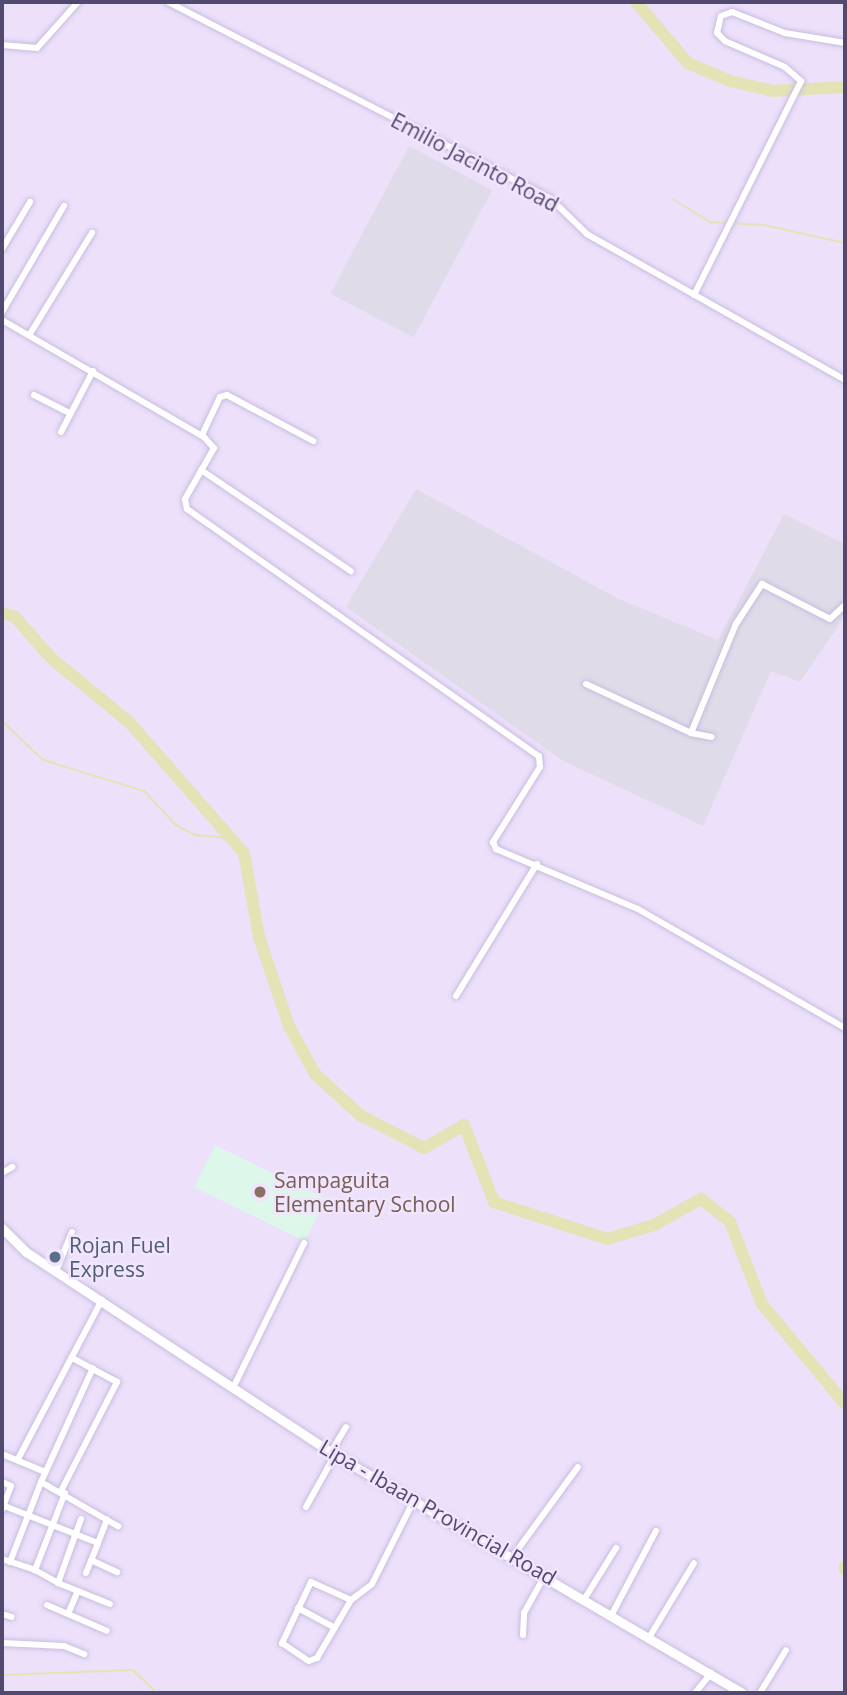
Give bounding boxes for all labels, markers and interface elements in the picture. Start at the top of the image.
street label: Emilio Jacinto Road [387,107,563,217]
place label: Sampaguita Elementary School [274,1167,456,1217]
marker: Sampaguita Elementary School [252,1184,268,1200]
place label: Rojan Fuel Express [69,1232,171,1282]
marker: Rojan Fuel Express [47,1249,63,1265]
street label: Lipa - Ibaan Provincial Road [315,1434,561,1590]

